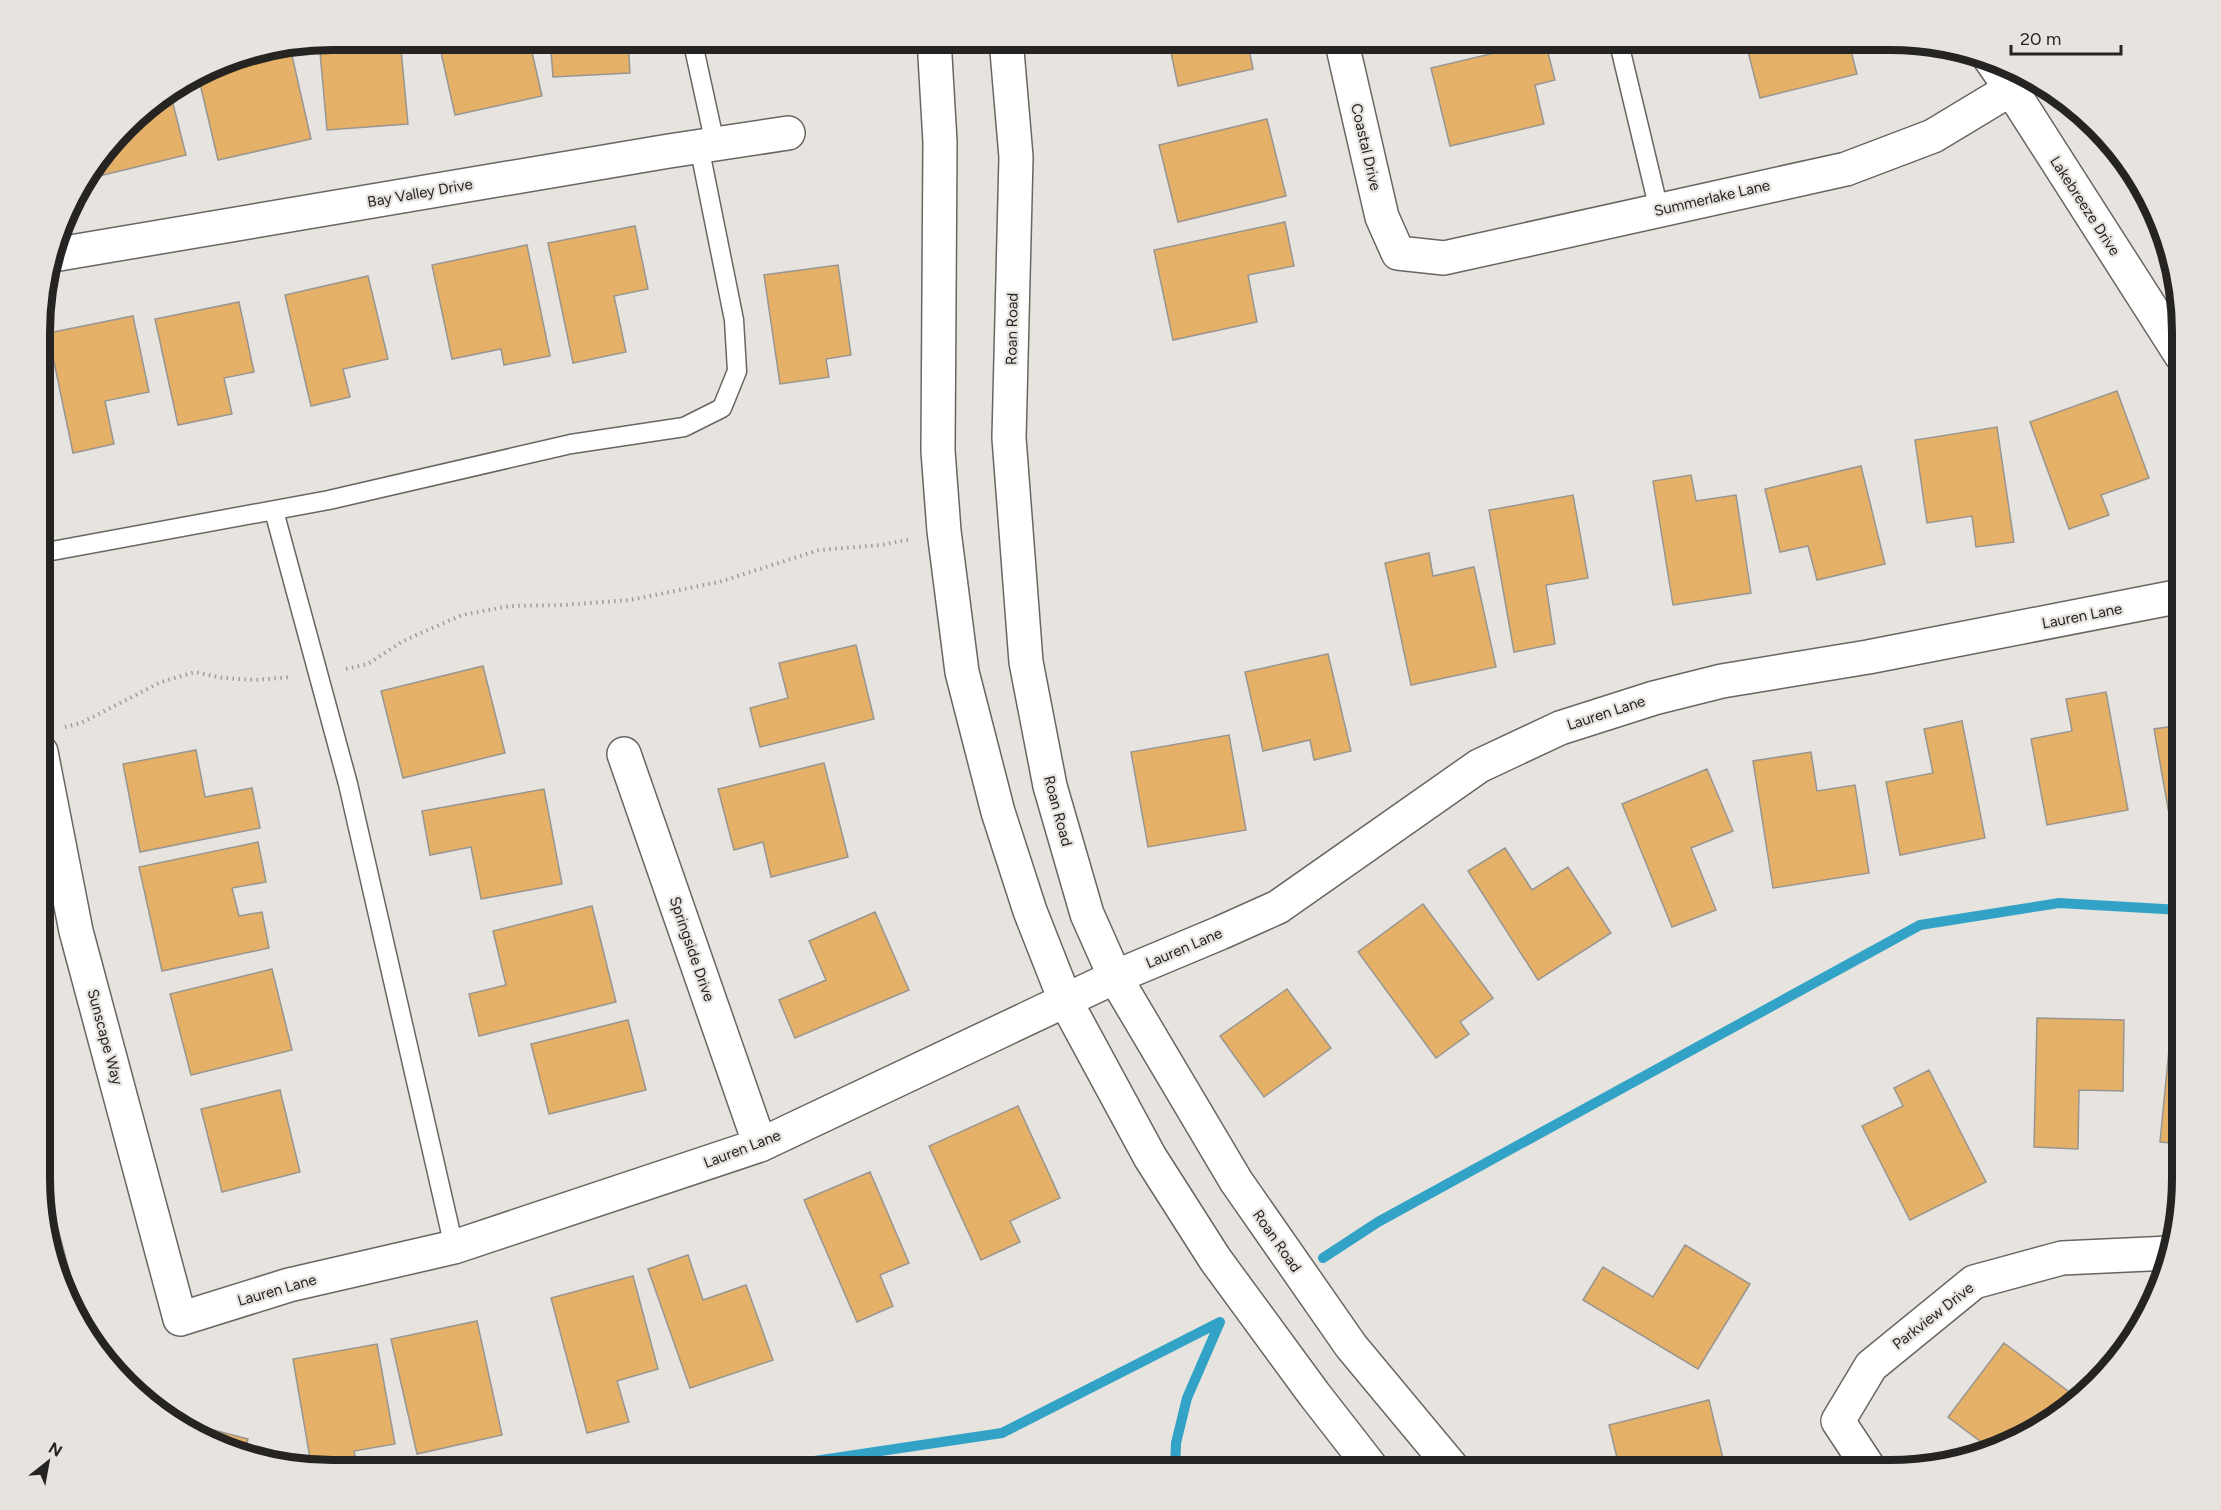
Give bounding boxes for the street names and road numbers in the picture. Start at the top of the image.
street label: Coastal Drive [1347,102,1385,192]
street label: Lakebreeze Drive [2046,153,2124,259]
street label: Bay Valley Drive [366,175,474,211]
street label: Summerlake Lane [1652,176,1772,220]
street label: Roan Road [1002,293,1022,365]
street label: Lauren Lane [2040,599,2124,633]
street label: Lauren Lane [1565,692,1647,734]
street label: Roan Road [1040,774,1076,848]
street label: Springside Drive [666,894,718,1004]
street label: Lauren Lane [1143,924,1225,972]
street label: Sunscape Way [84,987,126,1087]
street label: Lauren Lane [701,1126,783,1172]
street label: Roan Road [1249,1206,1305,1276]
street label: Lauren Lane [236,1270,318,1310]
street label: Parkview Drive [1889,1279,1977,1353]

